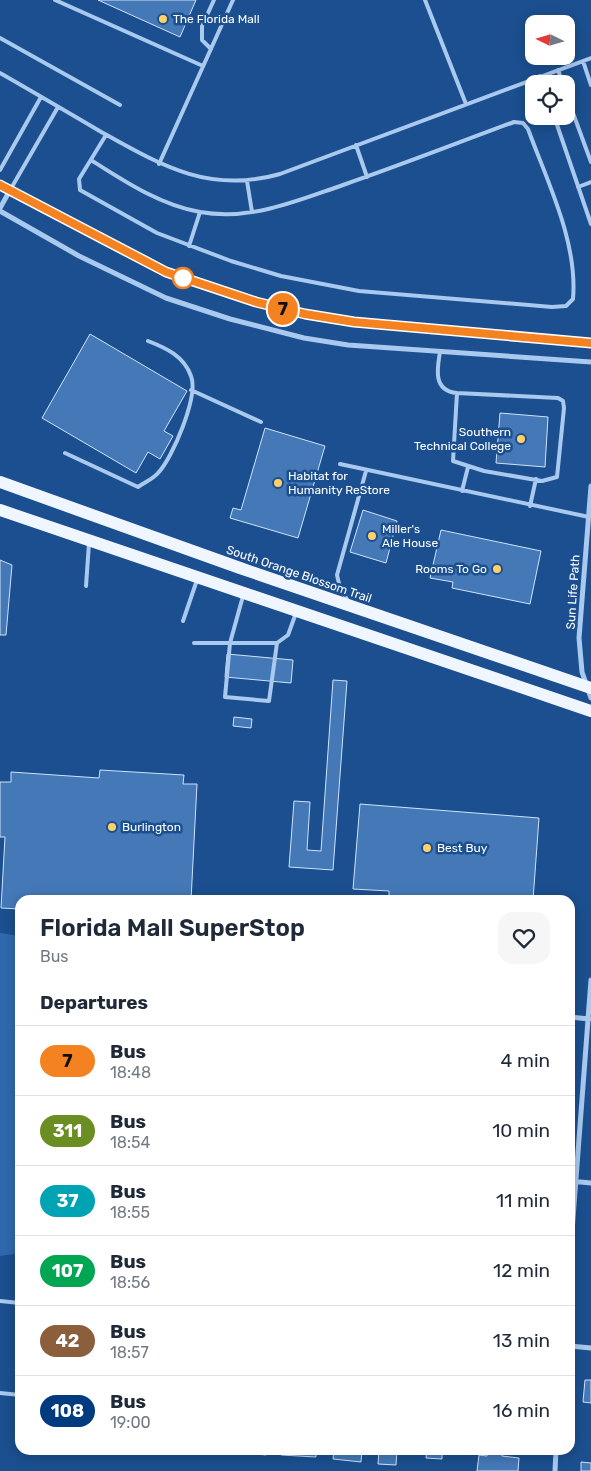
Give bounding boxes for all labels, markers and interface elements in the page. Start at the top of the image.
place label: The Florida Mall [173,12,260,26]
marker: The Florida Mall [157,13,169,25]
north arrow [525,15,575,65]
map controls [525,15,575,125]
button: locate [525,75,575,125]
unlabelled marker [172,267,194,289]
line badge: 7 [267,293,299,325]
text: 7 [278,298,288,320]
place label: Southern Technical College [414,425,511,453]
marker: Southern Technical College [515,433,527,445]
place label: Habitat for Humanity ReStore [288,469,390,497]
marker: Habitat for Humanity ReStore [272,477,284,489]
place label: Miller's Ale House [382,522,438,550]
marker: Miller's Ale House [366,530,378,542]
street label: South Orange Blossom Trail [224,542,374,606]
street label: Sun Life Path [563,554,583,630]
place label: Rooms To Go [415,562,487,576]
marker: Rooms To Go [491,563,503,575]
place label: Burlington [122,820,181,834]
marker: Burlington [106,821,118,833]
place label: Best Buy [437,841,488,855]
marker: Best Buy [421,842,433,854]
button: heart [498,912,550,964]
text: Florida Mall SuperStop [40,914,305,942]
text: Bus [40,947,68,966]
text: Departures [40,991,148,1014]
text: Bus [110,1040,146,1063]
text: 4 min [501,1049,550,1072]
text: 7 [62,1050,73,1072]
text: 18:48 [110,1063,151,1082]
text: Bus [110,1110,146,1133]
text: 10 min [492,1119,550,1142]
text: 311 [53,1120,82,1142]
text: 18:54 [110,1133,151,1152]
text: Bus [110,1180,146,1203]
text: 11 min [496,1189,550,1212]
text: 37 [56,1190,79,1212]
text: 18:55 [110,1203,150,1222]
text: Bus [110,1250,146,1273]
text: 12 min [493,1259,550,1282]
text: 107 [52,1260,83,1282]
text: 18:56 [110,1273,150,1292]
text: Bus [110,1320,146,1343]
text: 13 min [493,1329,550,1352]
text: 42 [56,1330,80,1352]
text: 18:57 [110,1343,149,1362]
text: Bus [110,1390,146,1413]
text: 16 min [493,1399,550,1422]
text: 108 [51,1400,84,1422]
text: 19:00 [110,1413,151,1432]

